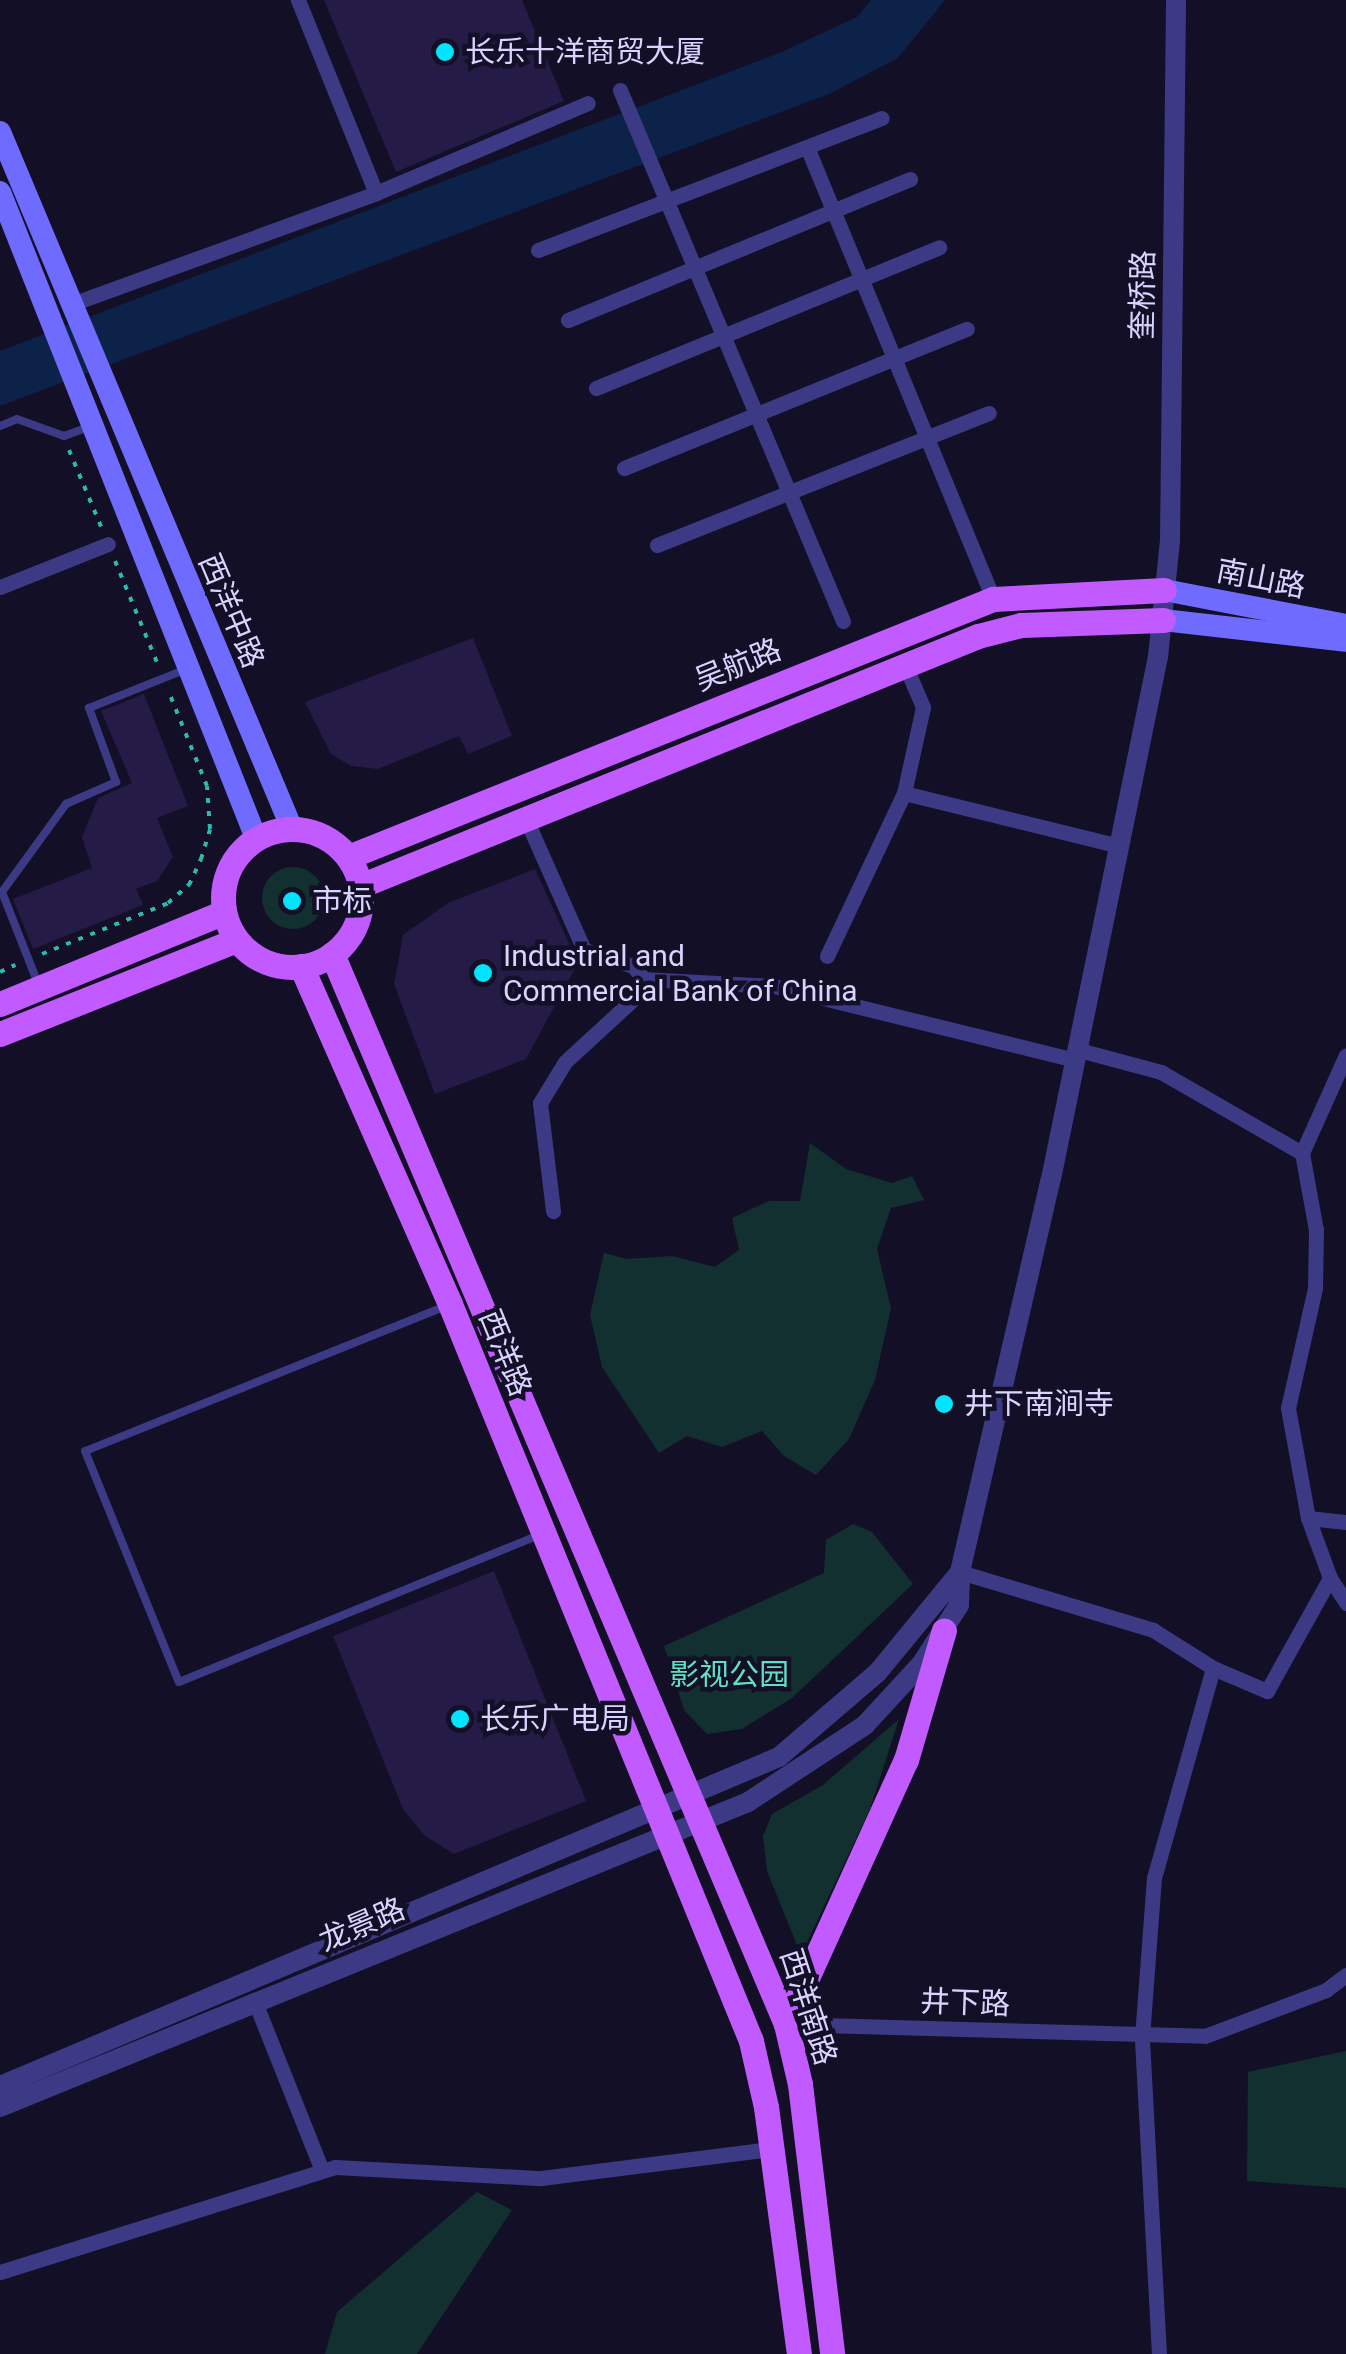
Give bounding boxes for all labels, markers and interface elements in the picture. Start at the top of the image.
place label: 长乐十洋商贸大厦 [465,34,705,70]
marker: 长乐十洋商贸大厦 [434,41,456,63]
street label: 奎桥路 [1124,250,1162,340]
street label: 西洋中路 [191,549,271,673]
street label: 南山路 [1213,553,1309,605]
street label: 吴航路 [690,631,786,699]
place label: 市标 [312,883,372,919]
marker: 市标 [281,890,303,912]
place label: Industrial and Commercial Bank of China [503,938,858,1008]
marker: Industrial and Commercial Bank of China [472,962,494,984]
street label: 西洋路 [471,1305,539,1401]
place label: 井下南涧寺 [964,1386,1114,1422]
marker: 井下南涧寺 [933,1393,955,1415]
park label: 影视公园 [669,1657,789,1693]
place label: 长乐广电局 [480,1701,630,1737]
marker: 长乐广电局 [449,1708,471,1730]
street label: 龙景路 [314,1891,410,1959]
street label: 西洋南路 [772,1944,844,2070]
street label: 井下路 [919,1983,1011,2023]

